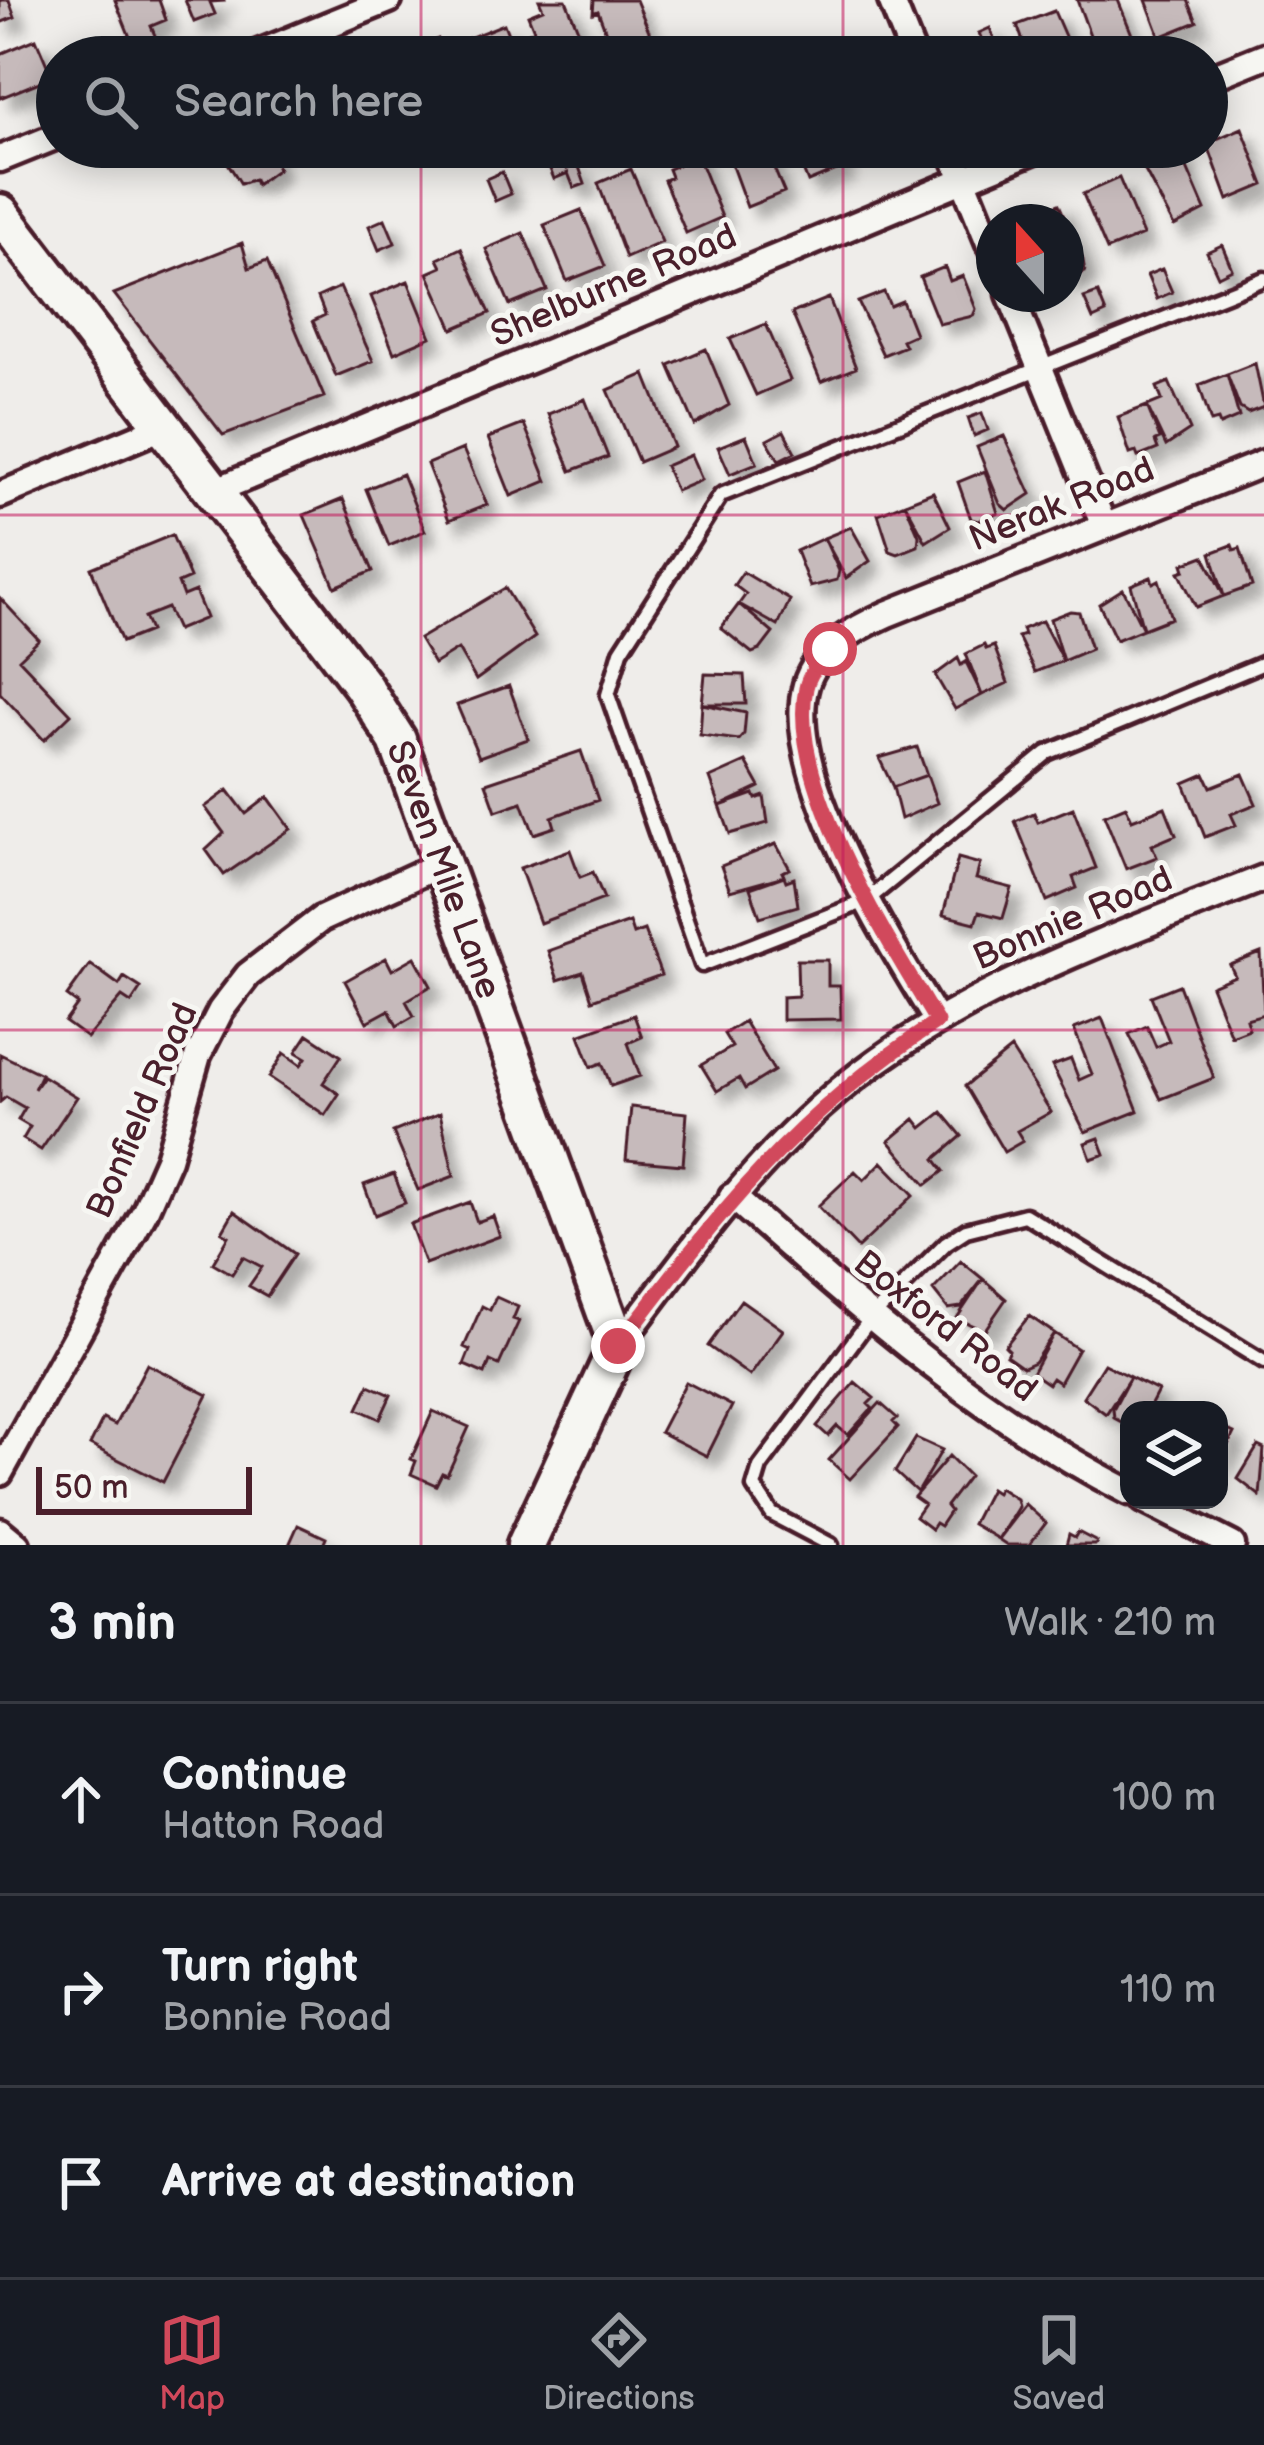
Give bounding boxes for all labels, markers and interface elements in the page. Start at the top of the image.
search box [36,36,1228,168]
icon: search [78,69,144,135]
text: Search here [174,75,423,130]
north arrow [976,204,1084,312]
street label: Shelburne Road [485,215,743,357]
street label: Nerak Road [963,448,1161,562]
route start [803,622,857,676]
street label: Seven Mile Lane [376,735,510,1005]
street label: Bonnie Road [967,858,1179,980]
street label: Bonfield Road [78,997,208,1225]
street label: Boxford Road [845,1242,1045,1412]
route end [591,1319,645,1373]
map controls [1120,1401,1228,1509]
button: layers [1120,1401,1228,1509]
scale bar [36,1461,252,1514]
text: 50 m [54,1468,129,1508]
text: 3 min [48,1593,176,1654]
text: Walk · 210 m [1004,1600,1216,1647]
text: Continue [162,1748,347,1803]
icon: ahead [48,1766,114,1832]
text: 100 m [1112,1775,1216,1822]
text: Hatton Road [162,1803,384,1850]
text: Turn right [162,1940,358,1995]
icon: right [48,1958,114,2024]
text: 110 m [1120,1967,1216,2014]
text: Bonnie Road [162,1995,392,2042]
icon: arrive [48,2150,114,2216]
text: Arrive at destination [162,2155,575,2210]
tab: Map [159,2307,225,2419]
tab: Directions [543,2307,695,2419]
tab: Saved [1012,2307,1105,2419]

